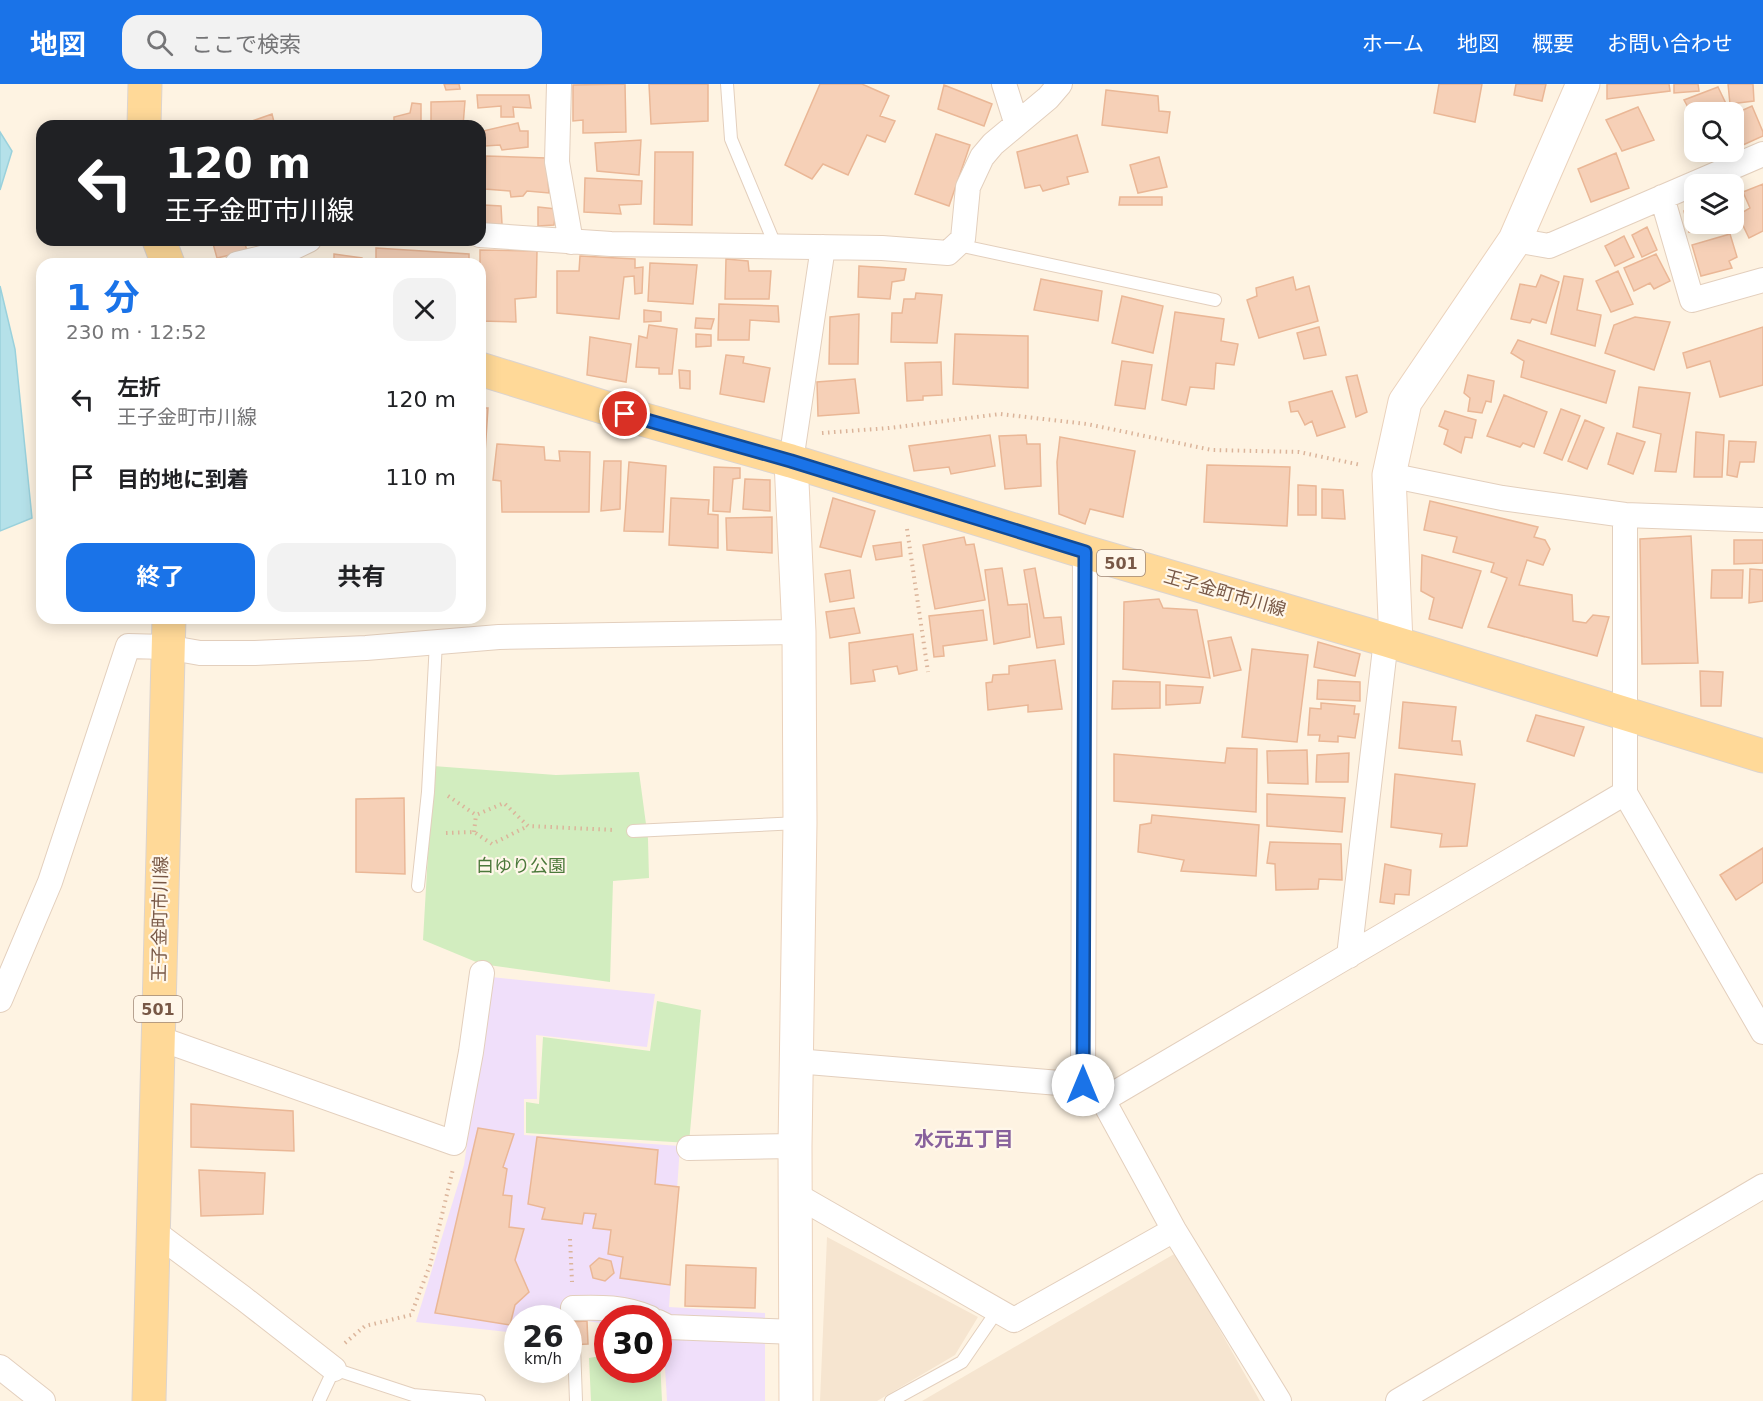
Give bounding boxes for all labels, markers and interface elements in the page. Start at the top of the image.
search box [122,15,542,69]
icon: search [143,26,176,59]
text: 地図 [30,28,86,61]
text: ここで検索 [191,32,301,57]
text: ホーム [1362,32,1424,56]
text: 地図 [1457,32,1499,56]
text: 概要 [1532,32,1574,56]
text: お問い合わせ [1607,32,1733,56]
map controls [1684,102,1744,234]
button: search [1684,102,1744,162]
text: 120 m [165,139,311,188]
icon: left [66,144,144,222]
button: layers [1684,174,1744,234]
text: 王子金町市川線 [165,195,354,226]
text: 1 分 [66,277,140,318]
button: close [393,278,456,341]
text: 230 m · 12:52 [66,320,207,344]
text: 左折 [117,375,161,400]
icon: left [66,383,99,416]
text: 120 m [386,387,456,412]
pin [599,388,650,439]
icon: arrive [608,397,641,430]
text: 王子金町市川線 [117,405,257,429]
icon: arrive [66,461,99,494]
text: 110 m [386,465,456,490]
text: 目的地に到着 [117,467,249,492]
button: 終了 [66,543,255,612]
button: 共有 [267,543,456,612]
road number: 501 [1097,550,1145,576]
street label: 王子金町市川線 [1162,565,1289,620]
park label: 白ゆり公園 [476,855,566,876]
street label: 王子金町市川線 [148,856,171,982]
road number: 501 [134,996,182,1022]
position arrow [1051,1053,1115,1117]
district label: 水元五丁目 [914,1127,1014,1151]
speed limit sign: 30 [594,1305,672,1383]
text: 26 [522,1319,564,1354]
text: km/h [524,1350,562,1368]

